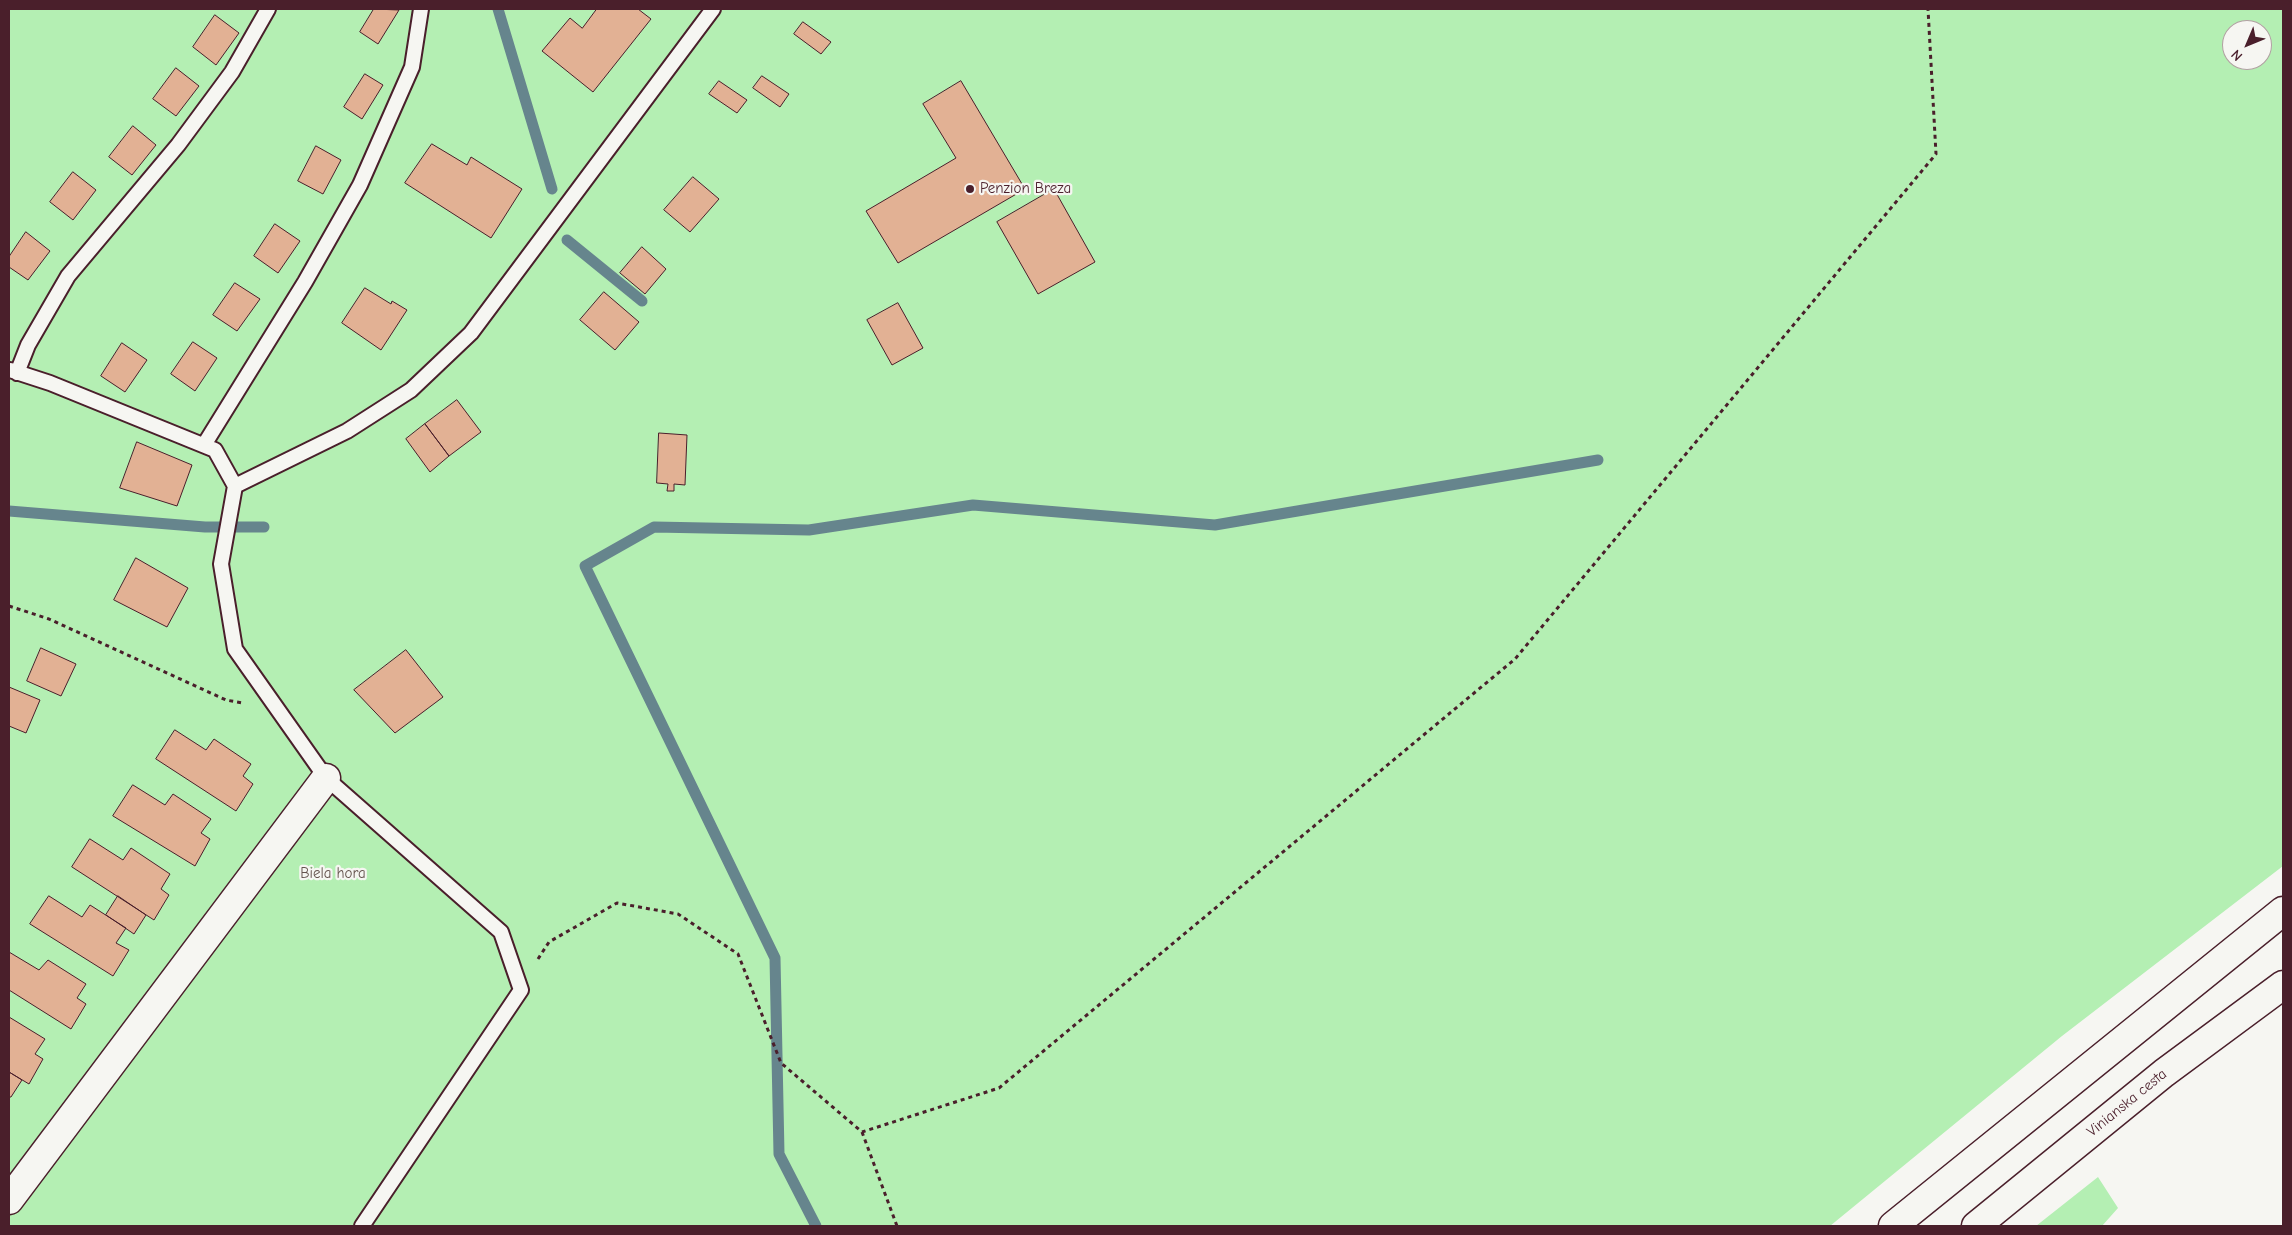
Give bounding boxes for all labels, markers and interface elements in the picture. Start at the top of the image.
north arrow [2222,20,2272,70]
text: N [2228,46,2246,65]
place label: Penzion Breza [980,180,1071,198]
marker: Penzion Breza [964,183,976,195]
park label: Biela hora [300,865,366,883]
street label: Vinianska cesta [2083,1065,2171,1141]

